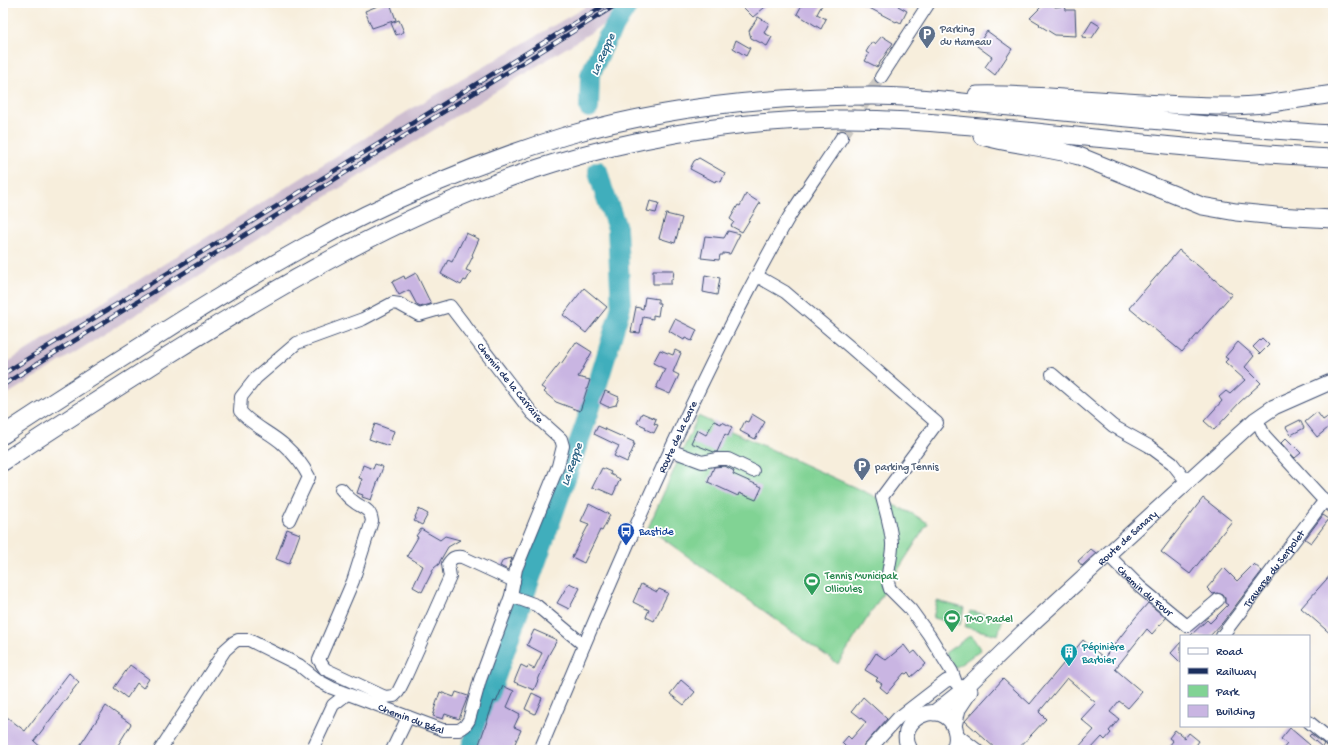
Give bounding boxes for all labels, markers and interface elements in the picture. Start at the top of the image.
parking icon: Parking du Hameau [917,24,937,49]
place label: Parking du Hameau [939,24,991,49]
water label: La Reppe [588,31,620,78]
street label: Chemin de la Carraire [474,341,546,426]
street label: Route de la Gare [657,399,701,475]
water label: La Reppe [559,441,587,488]
parking icon: parking Tennis [852,456,872,481]
place label: parking Tennis [874,462,940,474]
street label: Route de Sanary [1096,508,1161,569]
bus stop icon: Bastide [616,521,636,546]
place label: Bastide [638,527,674,539]
street label: Traverse du Serpolet [1241,527,1309,611]
street label: Chemin du Four [1114,564,1175,620]
sports icon: Tennis Municipak Ollioules [802,571,822,596]
place label: Tennis Municipak Ollioules [824,571,898,596]
sports icon: TMO Padel [942,608,962,633]
place label: TMO Padel [964,614,1013,626]
legend [1180,635,1310,727]
building icon: Pépinière Barbier [1059,642,1079,667]
place label: Pépinière Barbier [1081,642,1125,667]
text: Road [1216,646,1243,660]
text: Railway [1216,666,1256,680]
text: Park [1215,686,1241,700]
street label: Chemin du Béal [376,702,446,738]
text: Building [1215,706,1255,720]

